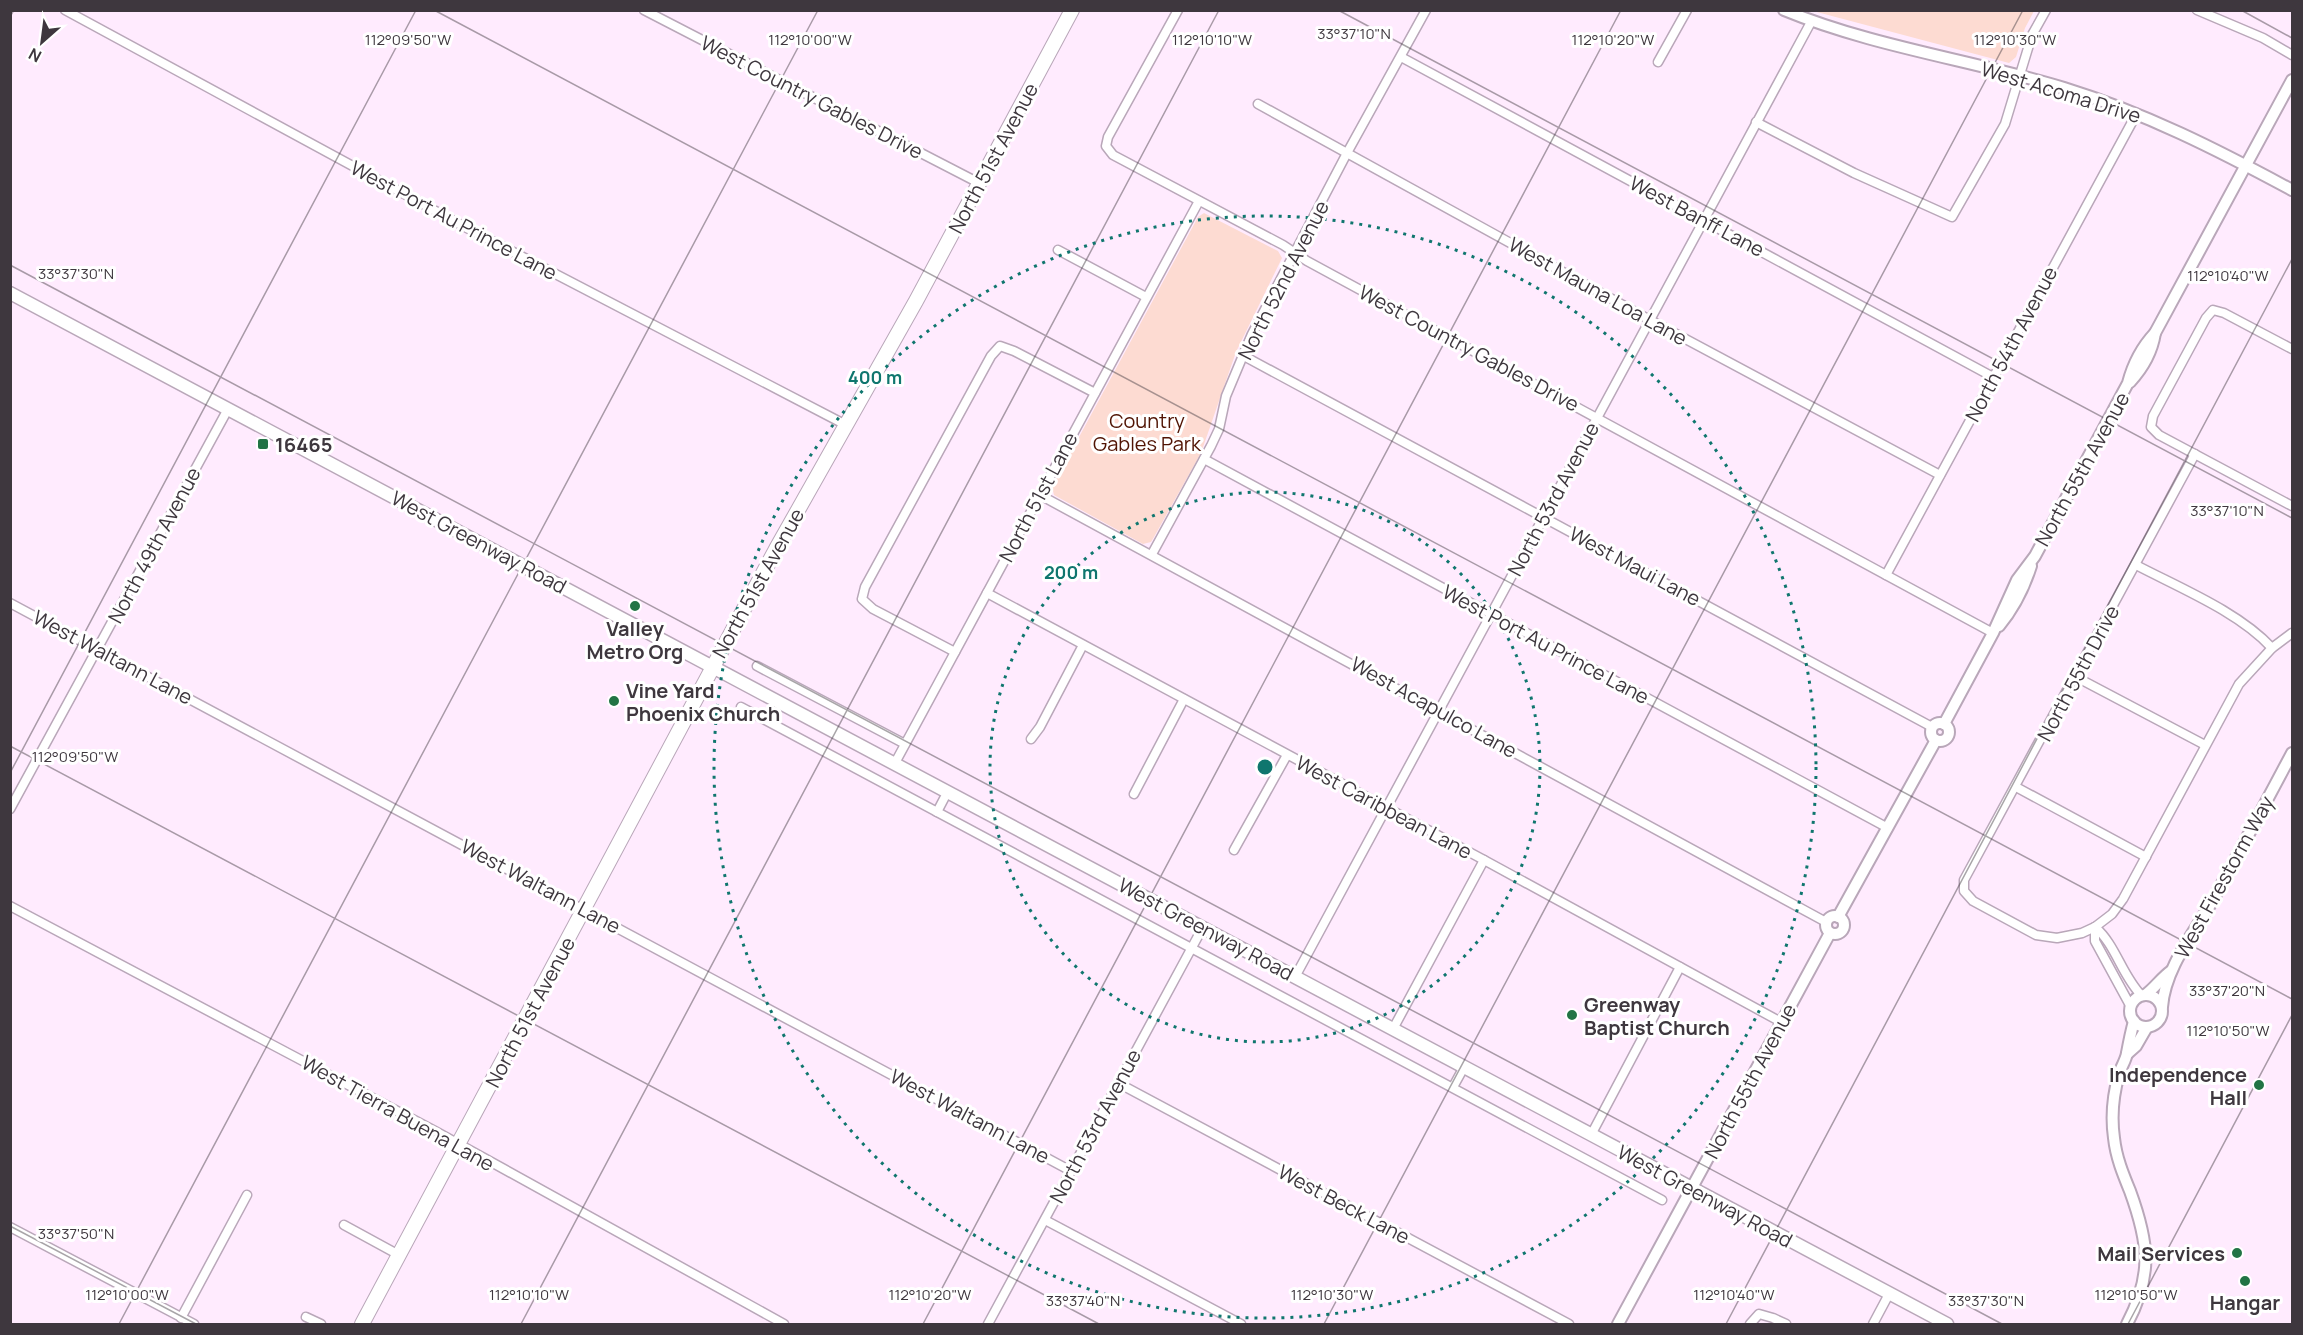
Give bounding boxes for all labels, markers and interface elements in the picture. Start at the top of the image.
north arrow [12,12,72,72]
text: 33°37'10"N [1317,23,1391,44]
text: 112°09'50"W [365,29,451,50]
street label: West Country Gables Drive [696,29,928,165]
text: 112°10'00"W [768,29,852,50]
text: 112°10'10"W [1172,29,1252,50]
text: 112°10'20"W [1572,29,1654,50]
text: 112°10'30"W [1974,29,2056,50]
text: N [25,43,45,68]
street label: West Acoma Drive [1978,55,2144,129]
street label: North 51st Avenue [942,78,1044,238]
street label: West Port Au Prince Lane [346,154,562,286]
street label: West Banff Lane [1625,169,1769,263]
street label: North 52nd Avenue [1231,196,1335,364]
street label: West Mauna Loa Lane [1504,231,1692,351]
street label: North 54th Avenue [1959,262,2063,426]
text: 33°37'30"N [38,263,114,284]
text: 112°10'40"W [2187,265,2269,286]
street label: West Country Gables Drive [1354,278,1584,418]
text: 400 m [848,365,902,389]
street label: North 55th Avenue [2028,387,2136,551]
park label: Country Gables Park [1093,407,1202,457]
street label: North 53rd Avenue [1501,417,1605,581]
street label: North 51st Lane [992,427,1084,567]
place label: 16465 [275,431,333,458]
marker: 16465 [256,437,270,451]
street label: North 49th Avenue [101,462,207,628]
street label: West Greenway Road [387,484,571,600]
text: 33°37'10"N [2190,500,2264,521]
street label: North 51st Avenue [706,503,810,663]
street label: West Maui Lane [1565,520,1705,612]
text: 200 m [1044,560,1098,584]
street label: West Port Au Prince Lane [1438,578,1654,710]
marker: Valley Metro Org [628,599,642,613]
street label: North 55th Drive [2031,600,2125,746]
street label: West Waltann Lane [29,604,197,710]
place label: Valley Metro Org [587,615,683,665]
street label: West Acapulco Lane [1346,650,1522,764]
place label: Vine Yard Phoenix Church [626,677,780,727]
marker: Vine Yard Phoenix Church [607,694,621,708]
text: 112°09'50"W [32,746,118,767]
street label: West Caribbean Lane [1291,749,1477,865]
centre of rings [1255,757,1275,777]
street label: West Firestorm Way [2168,790,2280,963]
street label: West Waltann Lane [457,833,625,939]
street label: West Greenway Road [1114,871,1298,987]
street label: North 51st Avenue [479,932,581,1092]
text: 33°37'20"N [2189,980,2265,1001]
place label: Greenway Baptist Church [1584,991,1730,1041]
street label: North 55th Avenue [1698,999,1802,1163]
marker: Greenway Baptist Church [1565,1008,1579,1022]
text: 112°10'50"W [2187,1020,2269,1041]
street label: North 53rd Avenue [1043,1044,1147,1208]
street label: West Tierra Buena Lane [297,1049,499,1177]
place label: Independence Hall [2109,1061,2247,1111]
street label: West Waltann Lane [886,1063,1054,1169]
marker: Independence Hall [2252,1078,2266,1092]
street label: West Greenway Road [1613,1138,1797,1254]
street label: West Beck Lane [1273,1158,1415,1250]
text: 33°37'50"N [38,1223,114,1244]
place label: Mail Services [2097,1240,2225,1267]
marker: Mail Services [2230,1246,2244,1260]
marker: Hangar [2238,1274,2252,1288]
text: 112°10'00"W [85,1284,169,1305]
text: 112°10'10"W [489,1284,569,1305]
text: 112°10'20"W [889,1284,971,1305]
text: 112°10'30"W [1291,1284,1373,1305]
text: 112°10'40"W [1693,1284,1775,1305]
text: 112°10'50"W [2095,1284,2177,1305]
place label: Hangar [2210,1289,2280,1316]
text: 33°37'40"N [1046,1290,1120,1311]
text: 33°37'30"N [1948,1290,2024,1311]

